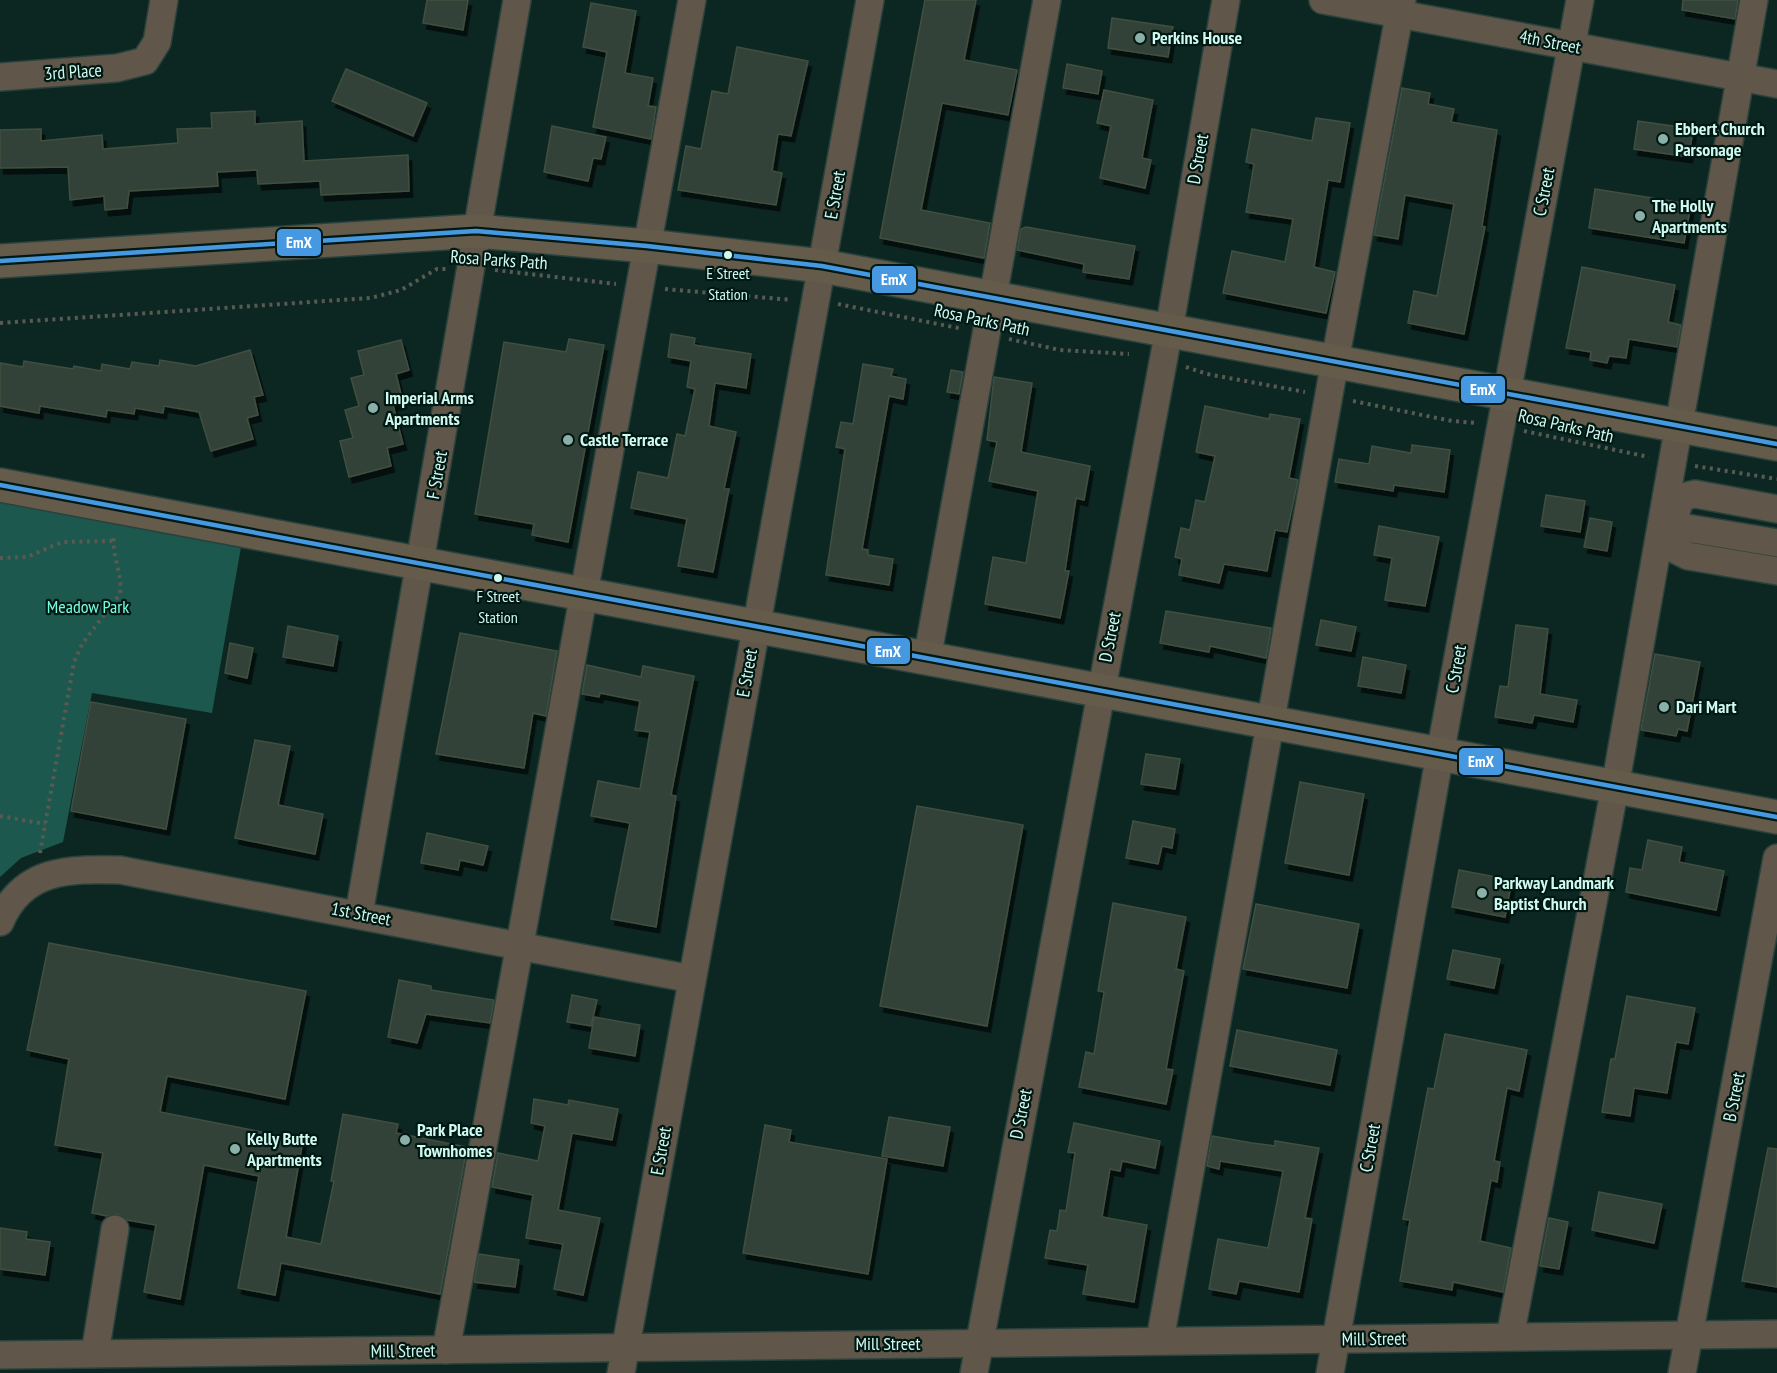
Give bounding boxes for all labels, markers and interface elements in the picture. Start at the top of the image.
street label: 4th Street [1517,24,1583,59]
place label: Perkins House [1152,26,1242,49]
marker: Perkins House [1133,31,1147,45]
street label: 3rd Place [43,58,103,85]
place label: Ebbert Church Parsonage [1675,117,1765,161]
street label: D Street [1182,132,1213,186]
marker: Ebbert Church Parsonage [1656,132,1670,146]
street label: C Street [1528,166,1559,218]
street label: E Street [819,169,850,221]
place label: The Holly Apartments [1651,194,1727,238]
marker: The Holly Apartments [1633,209,1647,223]
line badge: EmX [276,228,322,257]
text: EmX [286,232,313,252]
street label: Rosa Parks Path [450,245,548,274]
marker: E Street Station [722,249,734,261]
place label: E Street Station [706,263,750,304]
line badge: EmX [871,265,917,294]
text: EmX [881,269,908,289]
street label: Rosa Parks Path [932,298,1032,341]
line badge: EmX [1460,375,1506,404]
text: EmX [1470,379,1497,399]
place label: Imperial Arms Apartments [384,386,474,430]
marker: Imperial Arms Apartments [366,401,380,415]
street label: Rosa Parks Path [1516,403,1616,448]
place label: Castle Terrace [580,428,669,451]
marker: Castle Terrace [561,433,575,447]
street label: F Street [421,449,452,501]
marker: F Street Station [492,572,504,584]
place label: F Street Station [476,586,520,627]
park label: Meadow Park [47,595,129,618]
street label: D Street [1093,610,1126,664]
line badge: EmX [866,637,911,665]
text: EmX [875,641,902,661]
street label: C Street [1440,643,1471,695]
street label: E Street [731,647,762,699]
place label: Dari Mart [1676,695,1737,718]
marker: Dari Mart [1657,700,1671,714]
line badge: EmX [1458,747,1504,776]
text: EmX [1468,751,1495,771]
place label: Parkway Landmark Baptist Church [1494,871,1615,915]
marker: Parkway Landmark Baptist Church [1475,886,1489,900]
street label: 1st Street [329,896,393,931]
street label: B Street [1717,1070,1750,1123]
street label: D Street [1004,1087,1037,1141]
place label: Park Place Townhomes [417,1118,492,1162]
street label: C Street [1354,1122,1385,1174]
street label: E Street [645,1125,676,1177]
place label: Kelly Butte Apartments [246,1127,322,1171]
marker: Park Place Townhomes [398,1133,412,1147]
marker: Kelly Butte Apartments [228,1142,242,1156]
street label: Mill Street [1341,1326,1407,1351]
street label: Mill Street [856,1332,920,1355]
street label: Mill Street [370,1338,436,1363]

